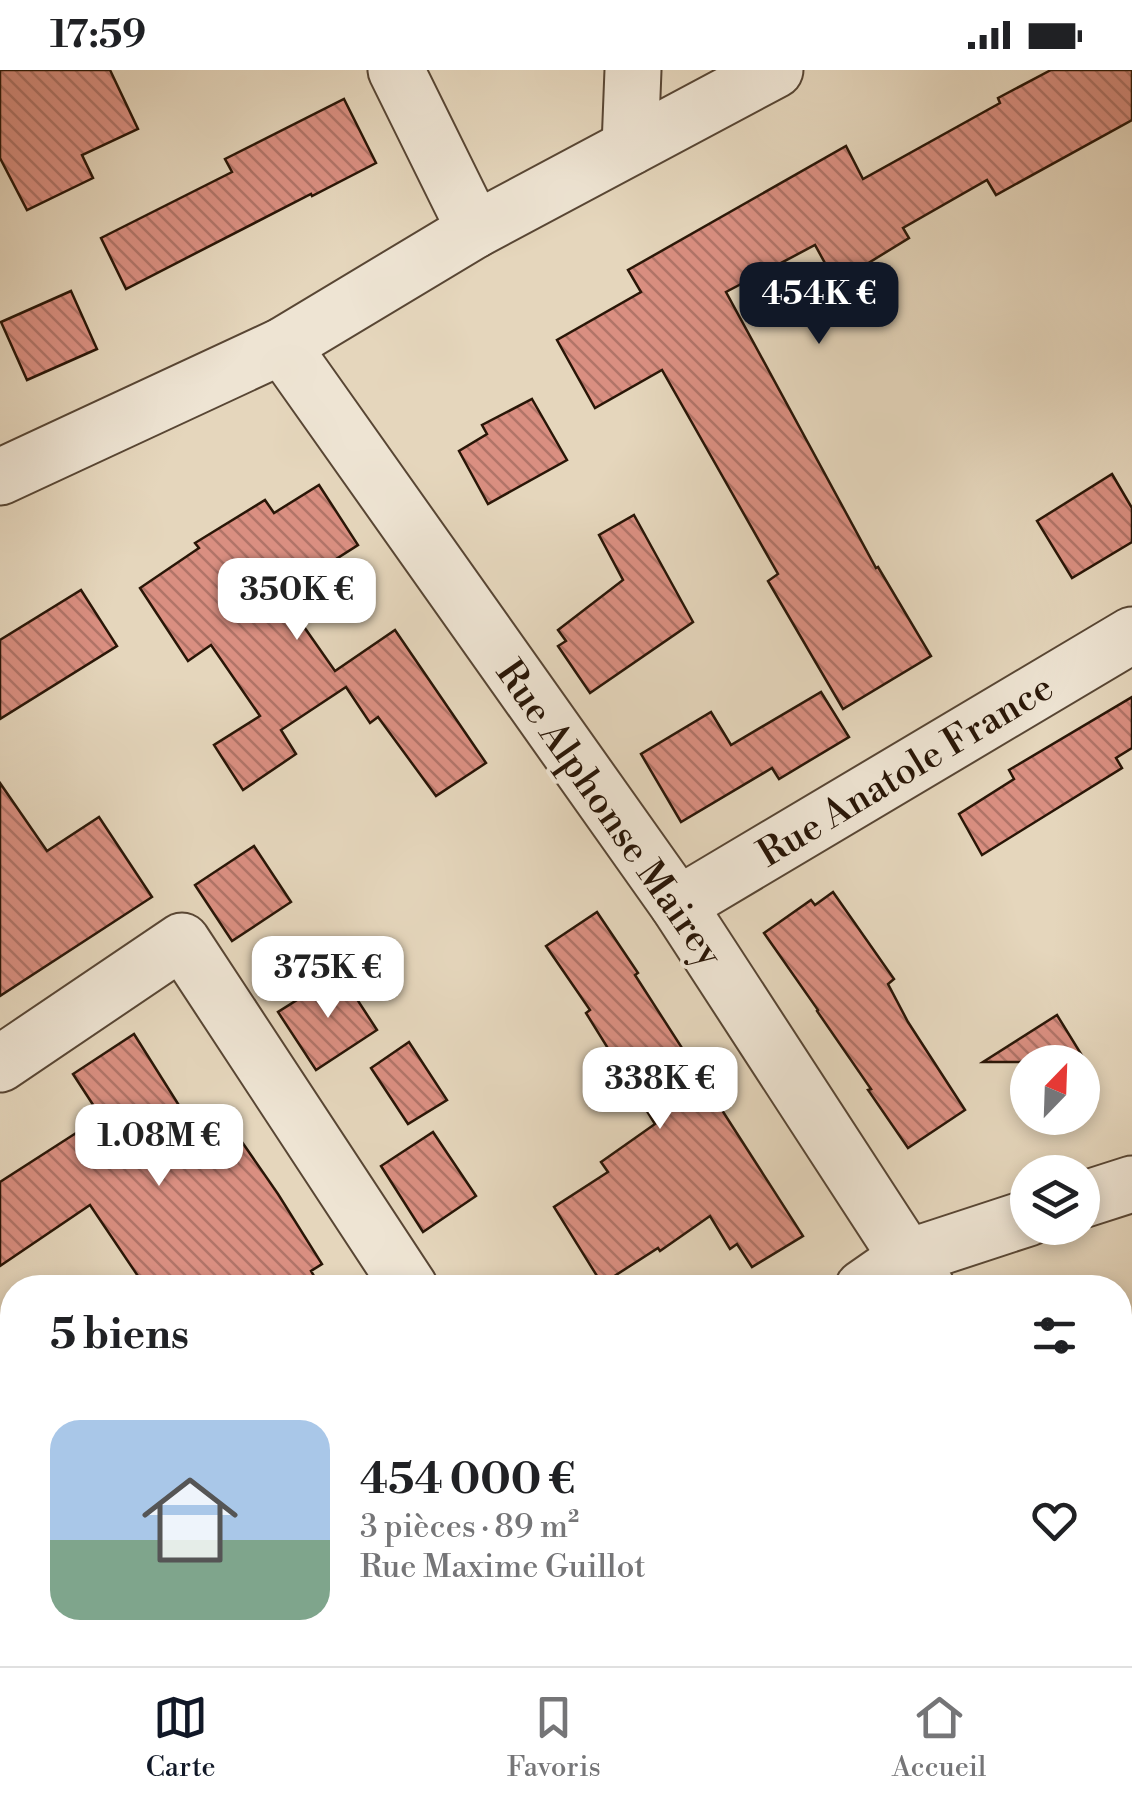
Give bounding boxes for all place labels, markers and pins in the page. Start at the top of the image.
pin: 454K € [738,262,900,347]
pin: 350K € [216,558,378,643]
pin: 375K € [247,936,409,1021]
pin: 338K € [579,1047,741,1132]
pin: 1.08M € [67,1104,251,1189]

